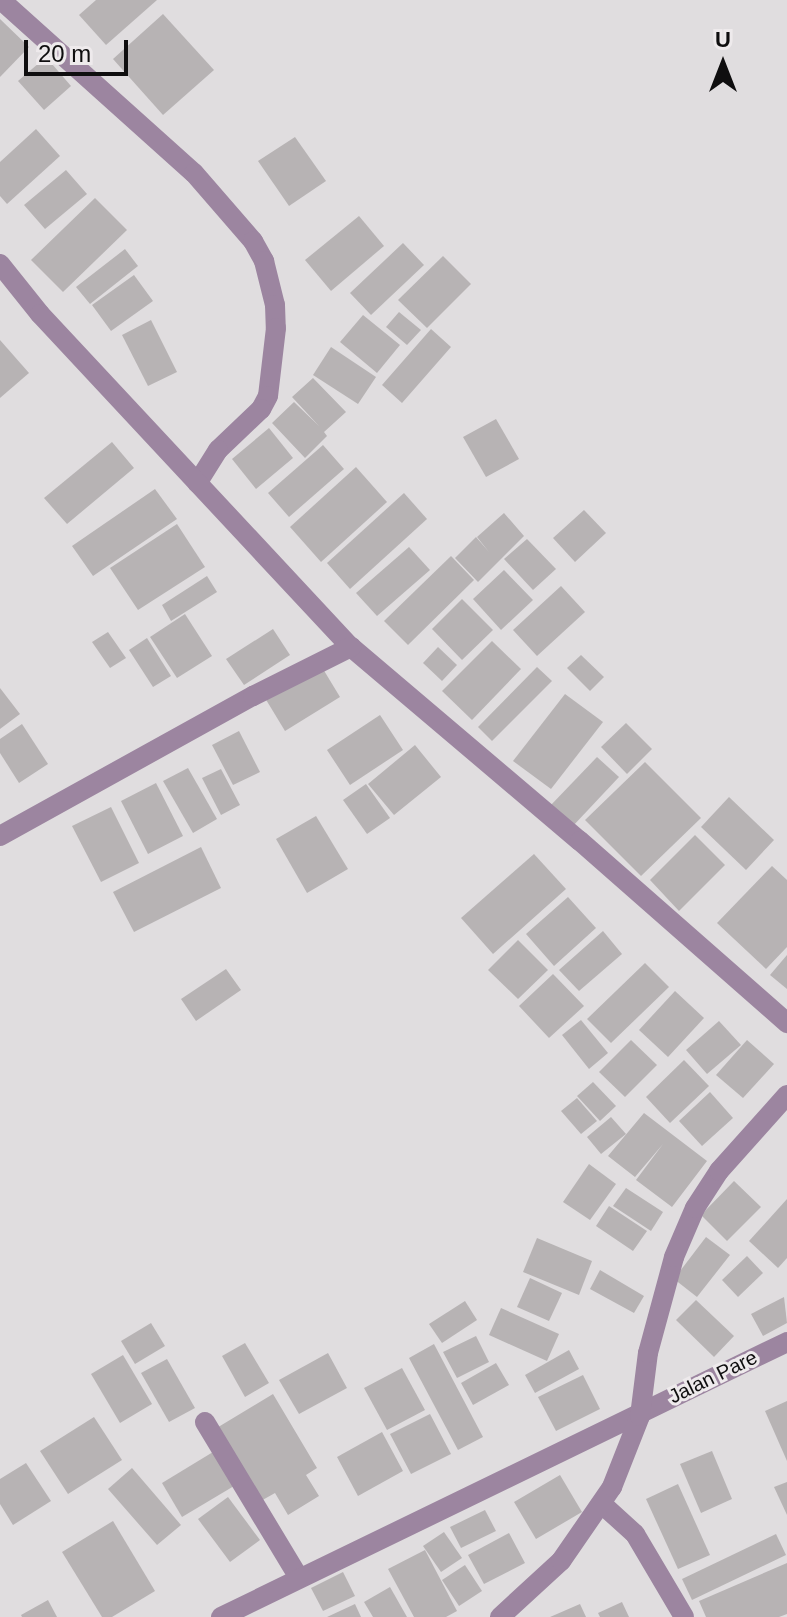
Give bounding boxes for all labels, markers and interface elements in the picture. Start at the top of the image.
scale bar [28,24,132,74]
north arrow [683,24,763,104]
text: U [715,27,731,52]
text: 20 m [38,40,91,67]
street label: Jalan Pare [665,1345,761,1409]

